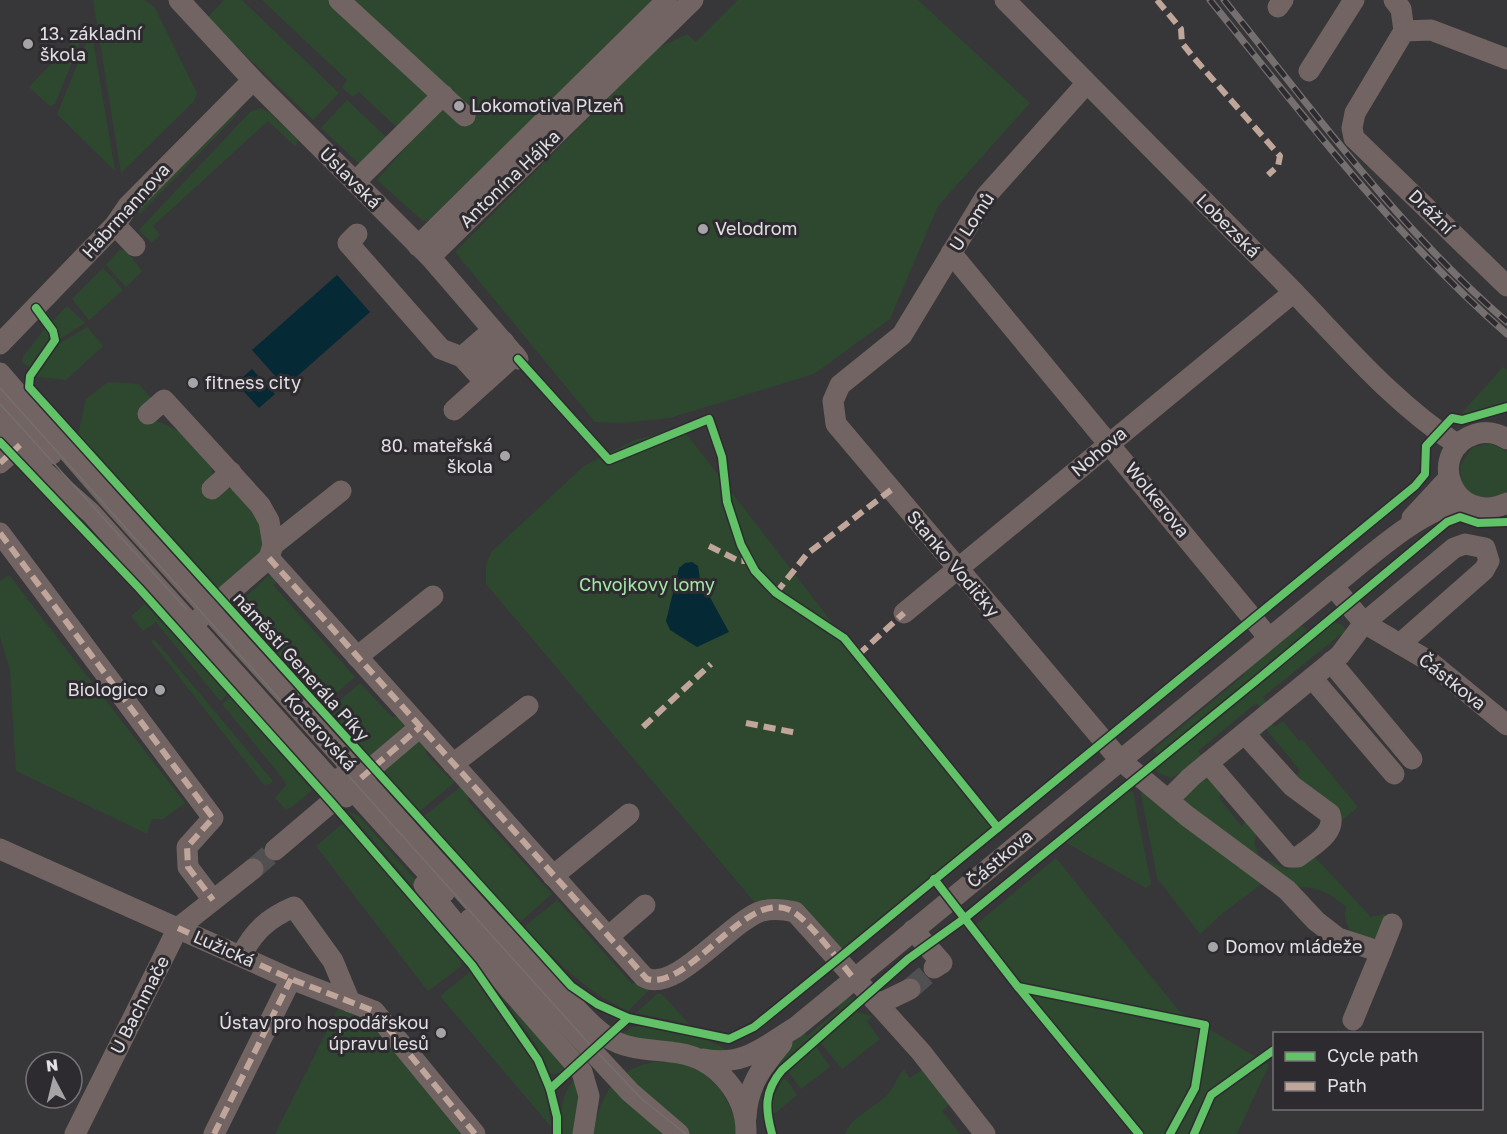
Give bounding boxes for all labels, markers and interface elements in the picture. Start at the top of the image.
place label: 13. základní škola [40,22,143,65]
marker: 13. základní škola [21,37,35,51]
place label: Lokomotiva Plzeň [471,94,624,116]
marker: Lokomotiva Plzeň [452,99,466,113]
street label: Antonína Hájka [454,125,564,232]
street label: Úslavská [315,142,386,213]
street label: Habrmannova [77,158,174,262]
street label: Drážní [1404,184,1460,239]
street label: U Lomů [944,188,998,255]
street label: Lobezská [1192,189,1265,262]
place label: Velodrom [715,217,797,239]
marker: Velodrom [696,222,710,236]
place label: fitness city [205,371,301,393]
marker: fitness city [186,376,200,390]
street label: Nohova [1066,422,1131,481]
place label: 80. mateřská škola [381,434,493,477]
marker: 80. mateřská škola [498,449,512,463]
street label: Wolkerova [1121,457,1195,541]
street label: Stanko Vodičky [903,505,1005,621]
park label: Chvojkovy lomy [579,573,715,595]
street label: náměstí Generála Píky [229,587,375,745]
street label: Částkova [1415,648,1491,714]
place label: Biologico [67,678,148,700]
marker: Biologico [153,683,167,697]
street label: Koterovská [280,688,362,775]
street label: Částkova [962,824,1037,892]
street label: Lužická [190,925,258,971]
place label: Domov mládeže [1225,935,1362,957]
marker: Domov mládeže [1206,940,1220,954]
street label: U Bachmače [105,952,173,1057]
place label: Ústav pro hospodářskou úpravu lesů [219,1011,429,1054]
marker: Ústav pro hospodářskou úpravu lesů [434,1026,448,1040]
legend [1273,1032,1483,1110]
text: Cycle path [1327,1044,1419,1066]
north arrow [24,1050,84,1110]
text: N [45,1054,59,1076]
text: Path [1327,1074,1367,1096]

